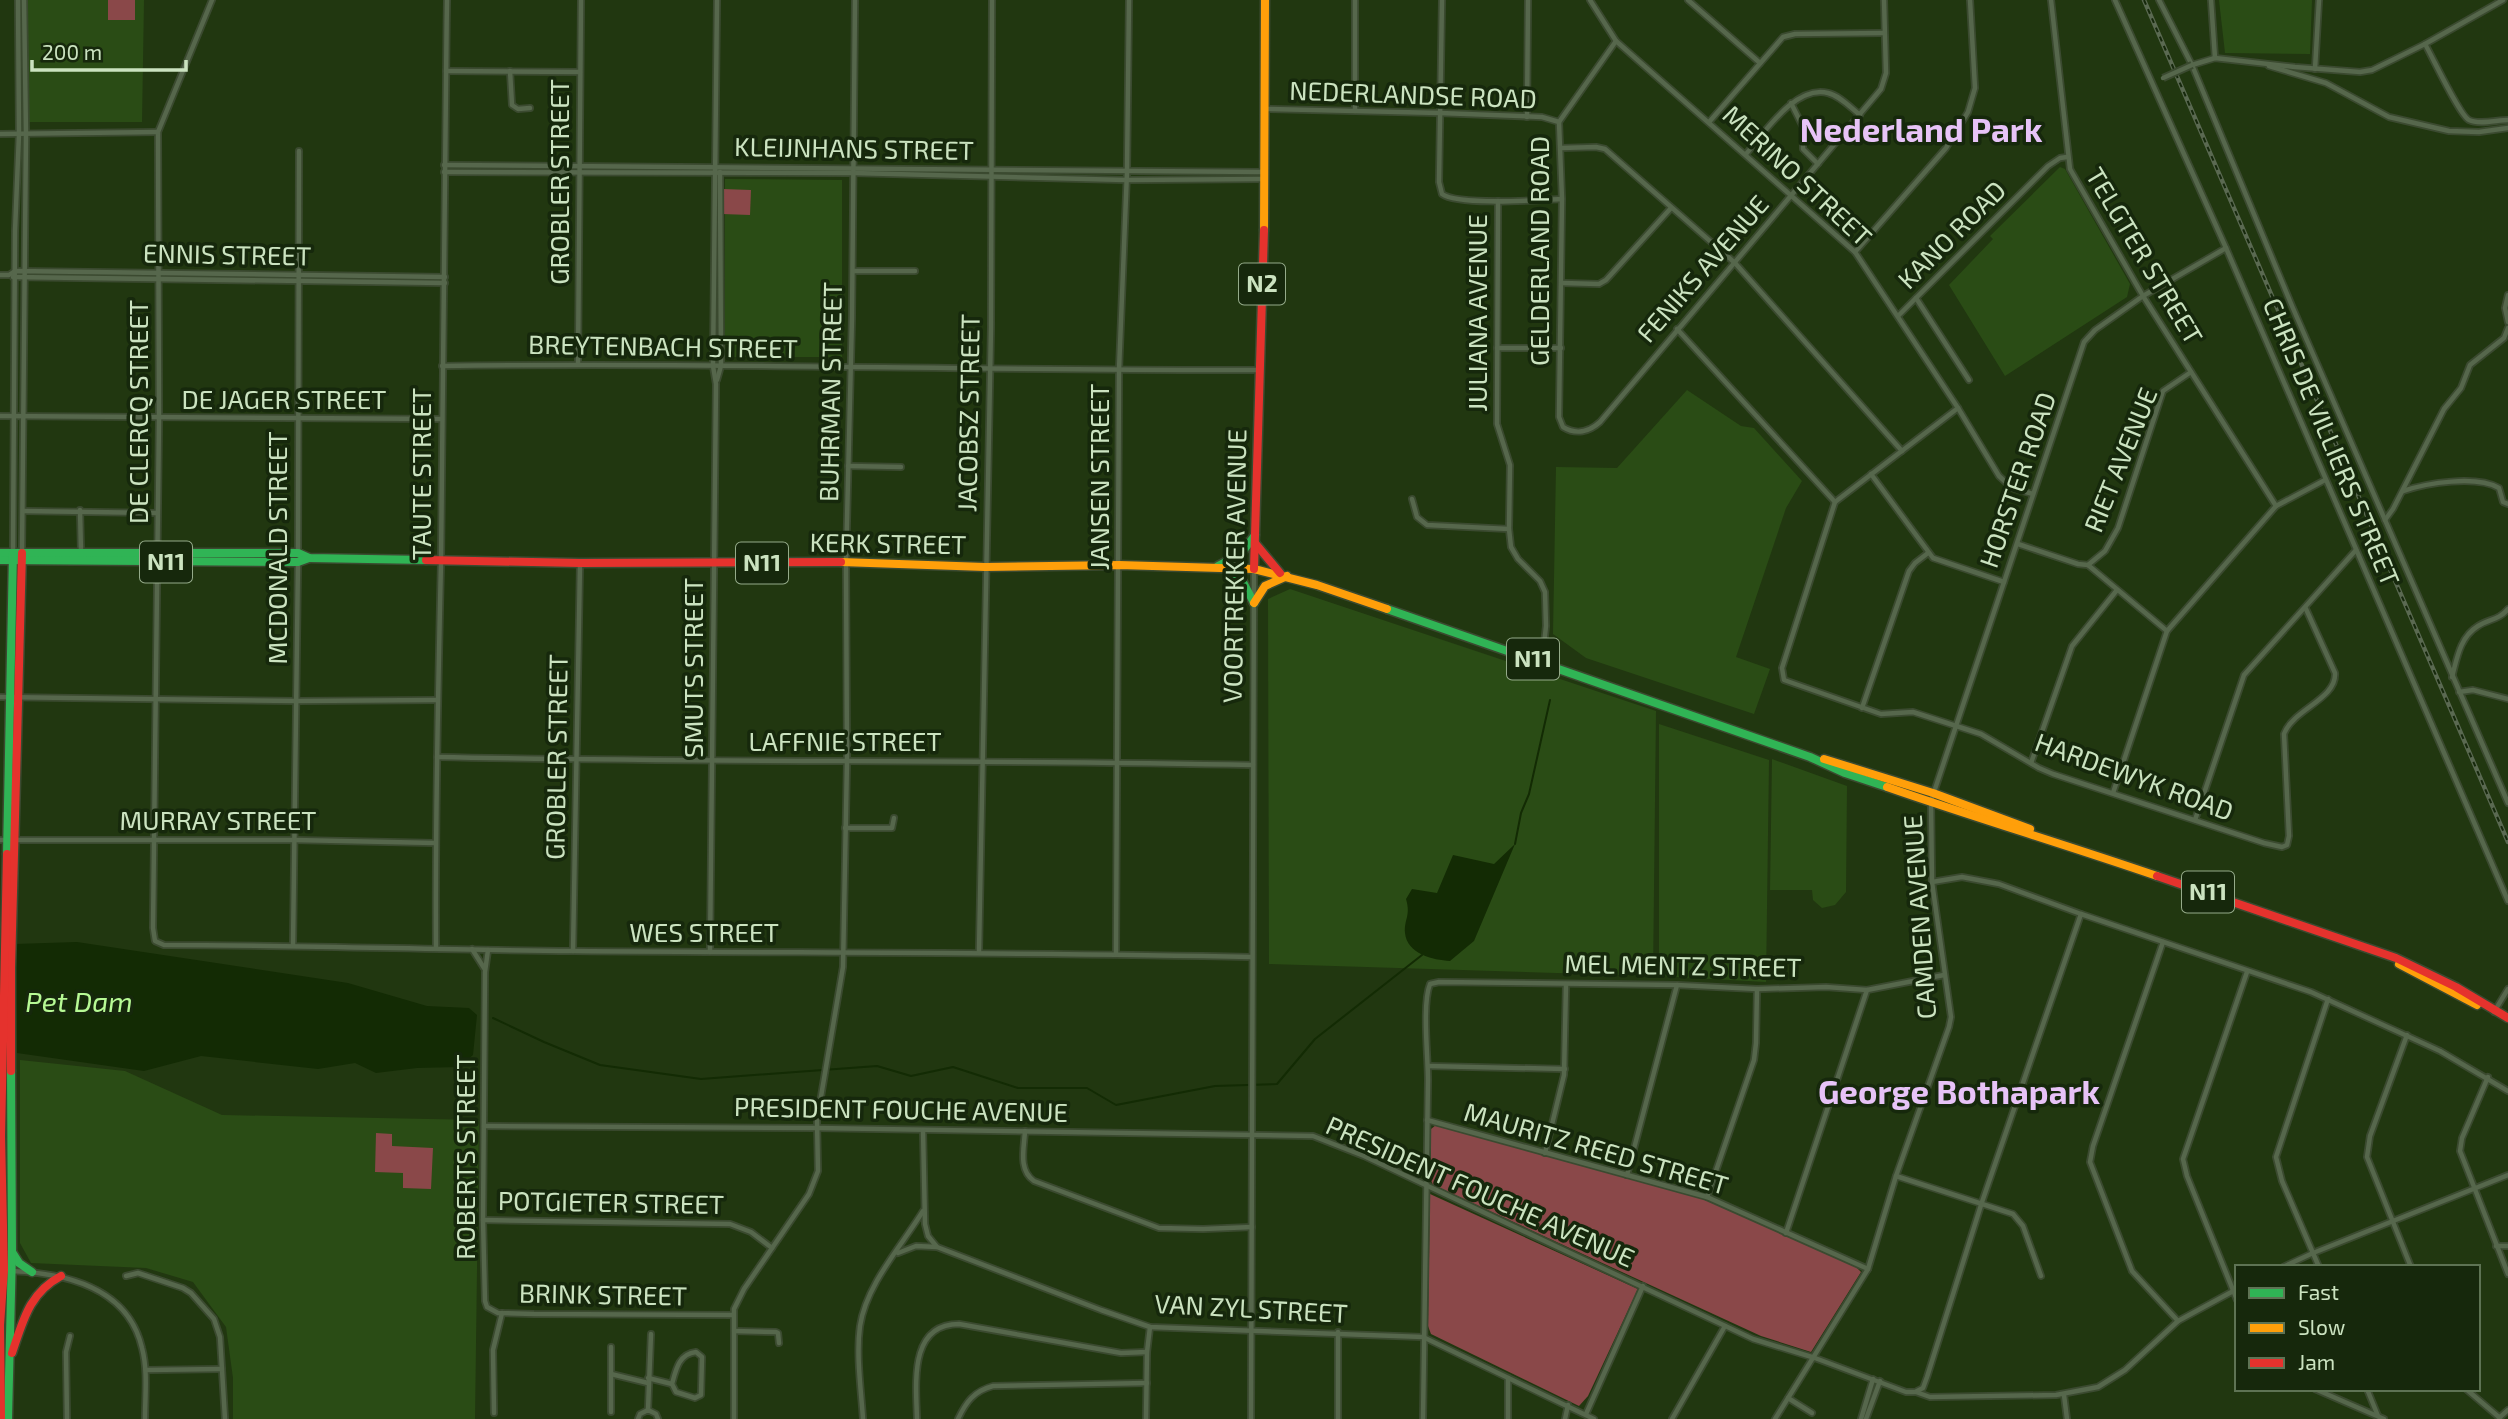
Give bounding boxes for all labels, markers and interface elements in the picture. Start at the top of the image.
scale bar [32,28,186,72]
text: 200 m [42,39,102,64]
street label: NEDERLANDSE ROAD [1289,74,1537,113]
street label: GROBLER STREET [543,79,574,285]
street label: MERINO STREET [1717,98,1879,252]
district label: Nederland Park [1800,109,2043,149]
street label: KLEIJNHANS STREET [734,130,974,165]
street label: GELDERLAND ROAD [1523,136,1554,366]
street label: TELGTER STREET [2080,161,2210,349]
street label: KANO ROAD [1891,174,2011,294]
street label: FENIKS AVENUE [1630,188,1774,348]
street label: JULIANA AVENUE [1461,214,1492,412]
street label: ENNIS STREET [143,237,311,270]
road number: N2 [1239,264,1285,304]
street label: BUHRMAN STREET [812,282,847,502]
street label: CHRIS DE VILLIERS STREET [2258,293,2407,590]
street label: DE CLERCQ STREET [122,300,153,524]
street label: JACOBSZ STREET [950,314,985,512]
street label: BREYTENBACH STREET [528,328,798,363]
street label: DE JAGER STREET [182,383,386,414]
street label: RIET AVENUE [2077,383,2163,536]
street label: JANSEN STREET [1083,384,1114,570]
street label: TAUTE STREET [405,388,436,560]
street label: HORSTER ROAD [1972,388,2061,571]
street label: VOORTREKKER AVENUE [1216,429,1251,703]
street label: MCDONALD STREET [261,431,292,665]
street label: KERK STREET [809,526,967,559]
road number: N11 [140,542,192,582]
road number: N11 [736,542,788,584]
street label: SMUTS STREET [677,578,708,758]
road number: N11 [1507,638,1559,680]
street label: GROBLER STREET [538,654,573,860]
street label: LAFFNIE STREET [748,725,942,756]
street label: HARDEWYK ROAD [2031,725,2238,826]
street label: MURRAY STREET [120,804,316,835]
street label: CAMDEN AVENUE [1896,814,1941,1020]
road number: N11 [2182,872,2234,912]
street label: WES STREET [629,916,779,947]
street label: MEL MENTZ STREET [1564,947,1802,982]
water label: Pet Dam [25,984,133,1018]
street label: ROBERTS STREET [449,1054,480,1260]
district label: George Bothapark [1818,1071,2101,1111]
street label: PRESIDENT FOUCHE AVENUE [734,1090,1068,1127]
street label: MAURITZ REED STREET [1461,1095,1732,1200]
street label: PRESIDENT FOUCHE AVENUE [1322,1109,1640,1273]
street label: POTGIETER STREET [498,1184,724,1219]
legend [2235,1265,2480,1391]
street label: BRINK STREET [519,1277,687,1310]
text: Fast [2298,1279,2339,1304]
street label: VAN ZYL STREET [1154,1287,1348,1328]
text: Slow [2298,1314,2345,1339]
text: Jam [2298,1349,2335,1374]

